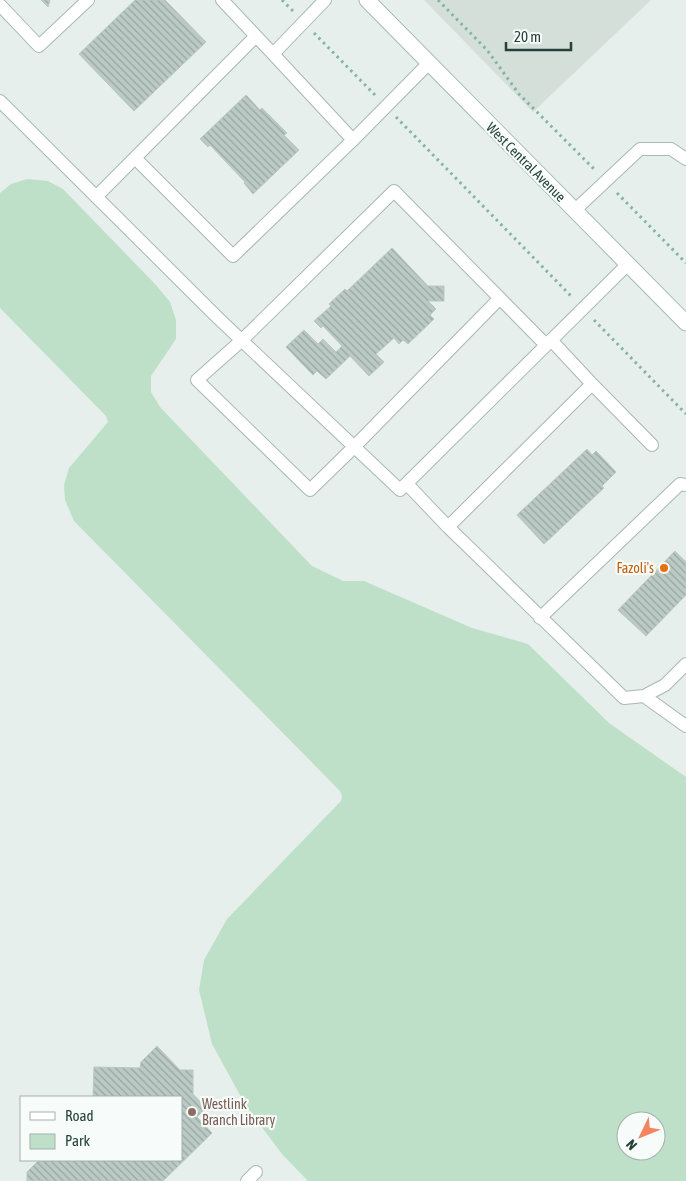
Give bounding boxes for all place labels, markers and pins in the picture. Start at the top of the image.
place label: Fazoli's [616,560,654,576]
marker: Fazoli's [658,562,670,574]
place label: Westlink Branch Library [202,1096,275,1128]
marker: Westlink Branch Library [186,1106,198,1118]

